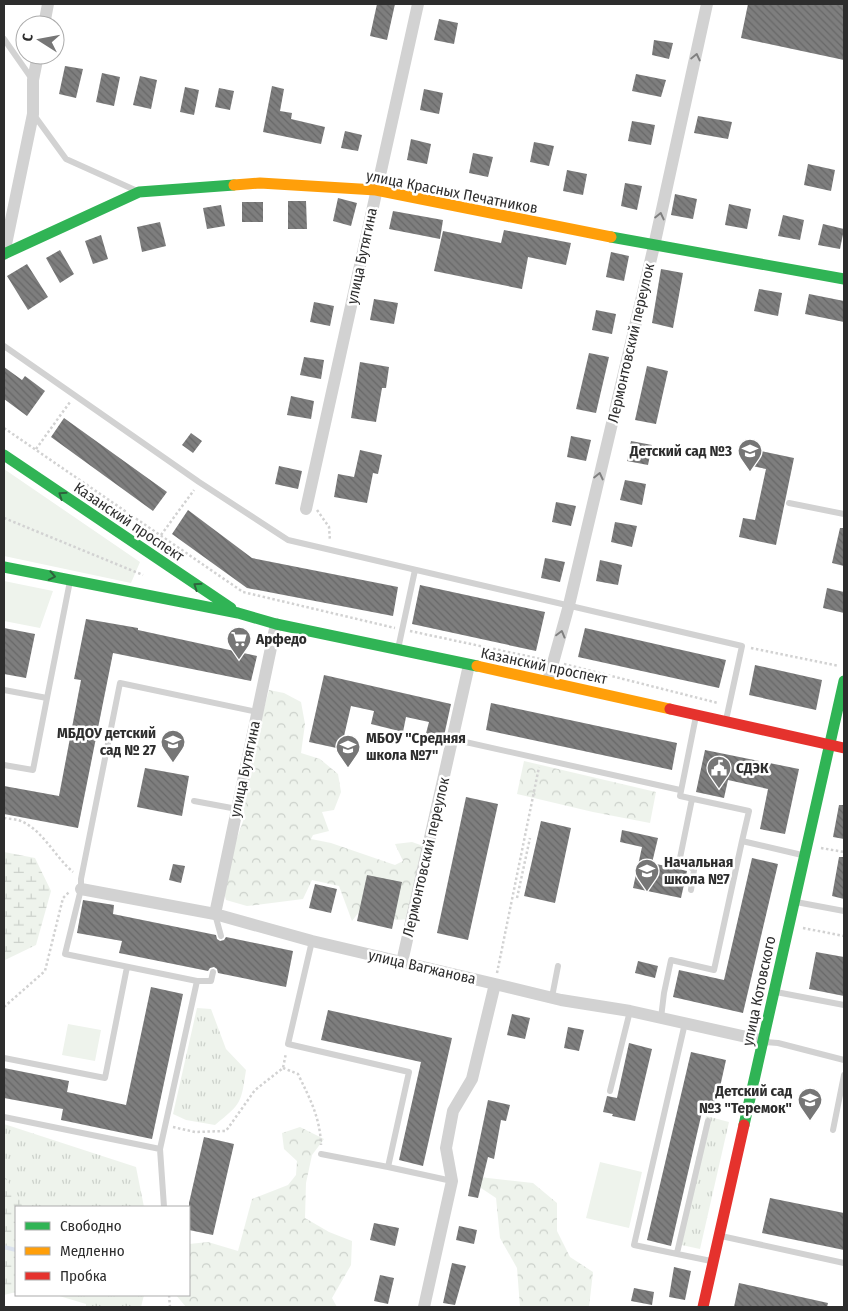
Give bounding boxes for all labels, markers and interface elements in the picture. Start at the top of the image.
north arrow [15,15,65,65]
text: С [19,32,37,43]
one-way arrow [690,53,700,62]
street label: улица Красных Печатников [365,167,539,217]
street label: улица Бутягина [343,206,381,306]
one-way arrow [654,211,665,220]
street label: Лермонтовский переулок [604,261,658,425]
school or university icon: Детский сад №3 [737,438,763,472]
place label: Детский сад №3 [629,442,732,460]
one-way arrow [593,472,604,481]
street label: Казанский проспект [71,478,188,566]
one-way arrow [59,492,68,501]
one-way arrow [47,570,56,581]
one-way arrow [193,583,203,592]
supermarket icon: Арфедо [226,626,252,660]
place label: Арфедо [255,630,307,648]
one-way arrow [555,630,566,638]
street label: Казанский проспект [479,644,610,688]
street label: улица Бутягина [226,719,264,819]
place label: МБДОУ детский сад № 27 [57,724,157,759]
school or university icon: МБДОУ детский сад № 27 [160,729,186,763]
place label: МБОУ "Средняя школа №7" [366,729,466,764]
school or university icon: МБОУ "Средняя школа №7" [335,734,361,768]
public building icon: СДЭК [706,755,732,789]
place label: СДЭК [736,759,769,777]
street label: Лермонтовский переулок [399,775,453,939]
place label: Начальная школа №7 [664,853,733,888]
school or university icon: Начальная школа №7 [634,858,660,892]
street label: улица Котовского [739,934,779,1048]
street label: улица Вагжанова [366,946,478,988]
place label: Детский сад №3 "Теремок" [699,1082,792,1117]
school or university icon: Детский сад №3 "Теремок" [797,1087,823,1121]
legend [15,1206,190,1296]
text: Свободно [60,1217,122,1235]
text: Медленно [60,1242,125,1260]
text: Пробка [60,1267,107,1285]

